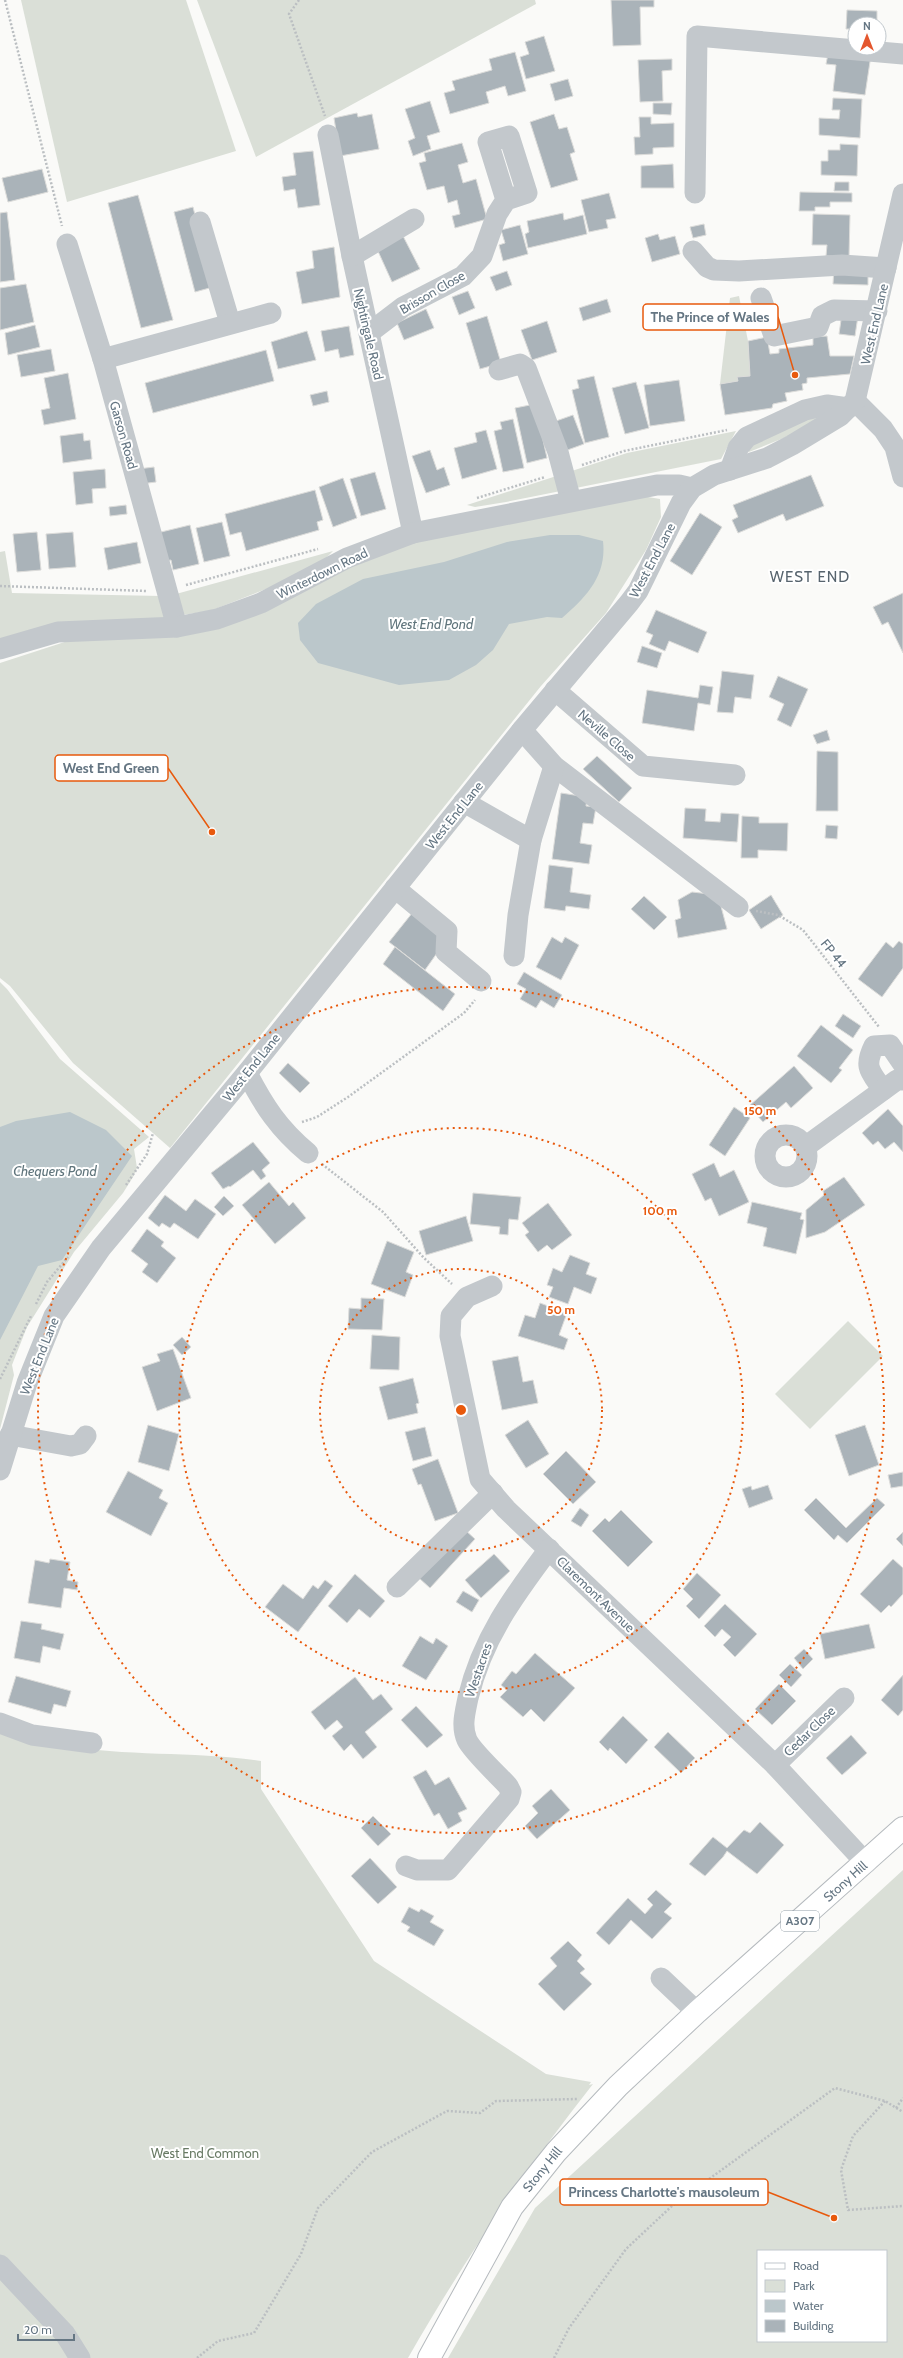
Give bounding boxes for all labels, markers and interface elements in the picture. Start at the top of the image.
north arrow [847,16,887,56]
text: N [863,19,871,33]
street label: Brisson Close [396,267,468,317]
street label: West End Lane [857,282,891,366]
street label: Nightingale Road [351,287,387,381]
callout: The Prince of Wales [643,304,778,330]
text: The Prince of Wales [651,308,770,326]
street label: Garson Road [107,399,141,471]
street label: West End Lane [626,520,679,600]
street label: Winterdown Road [274,544,370,602]
district label: WEST END [770,568,850,586]
water label: West End Pond [389,615,474,633]
street label: Neville Close [575,706,639,764]
callout: West End Green [55,755,168,781]
text: West End Green [63,759,159,777]
street label: West End Lane [422,778,486,852]
street label: FP 44 [818,935,851,971]
street label: West End Lane [219,1030,283,1104]
text: 150 m [744,1103,776,1118]
water label: Chequers Pond [13,1162,98,1180]
text: 100 m [643,1203,677,1218]
text: 50 m [547,1302,575,1317]
street label: West End Lane [16,1315,62,1397]
centre of rings [454,1403,468,1417]
street label: Claremont Avenue [554,1553,639,1635]
street label: Westacres [461,1640,495,1699]
street label: Cedar Close [780,1702,838,1759]
street label: Stony Hill [820,1857,870,1905]
road number: A307 [781,1911,819,1931]
street label: Stony Hill [519,2143,565,2195]
park label: West End Common [151,2145,259,2161]
callout: Princess Charlotte's mausoleum [560,2179,768,2205]
text: Princess Charlotte's mausoleum [568,2183,760,2201]
legend [757,2250,887,2342]
text: Road [793,2258,819,2273]
text: Park [793,2278,815,2293]
text: Water [793,2298,824,2313]
scale bar [18,2316,74,2342]
text: Building [793,2318,835,2333]
text: 20 m [24,2322,52,2337]

